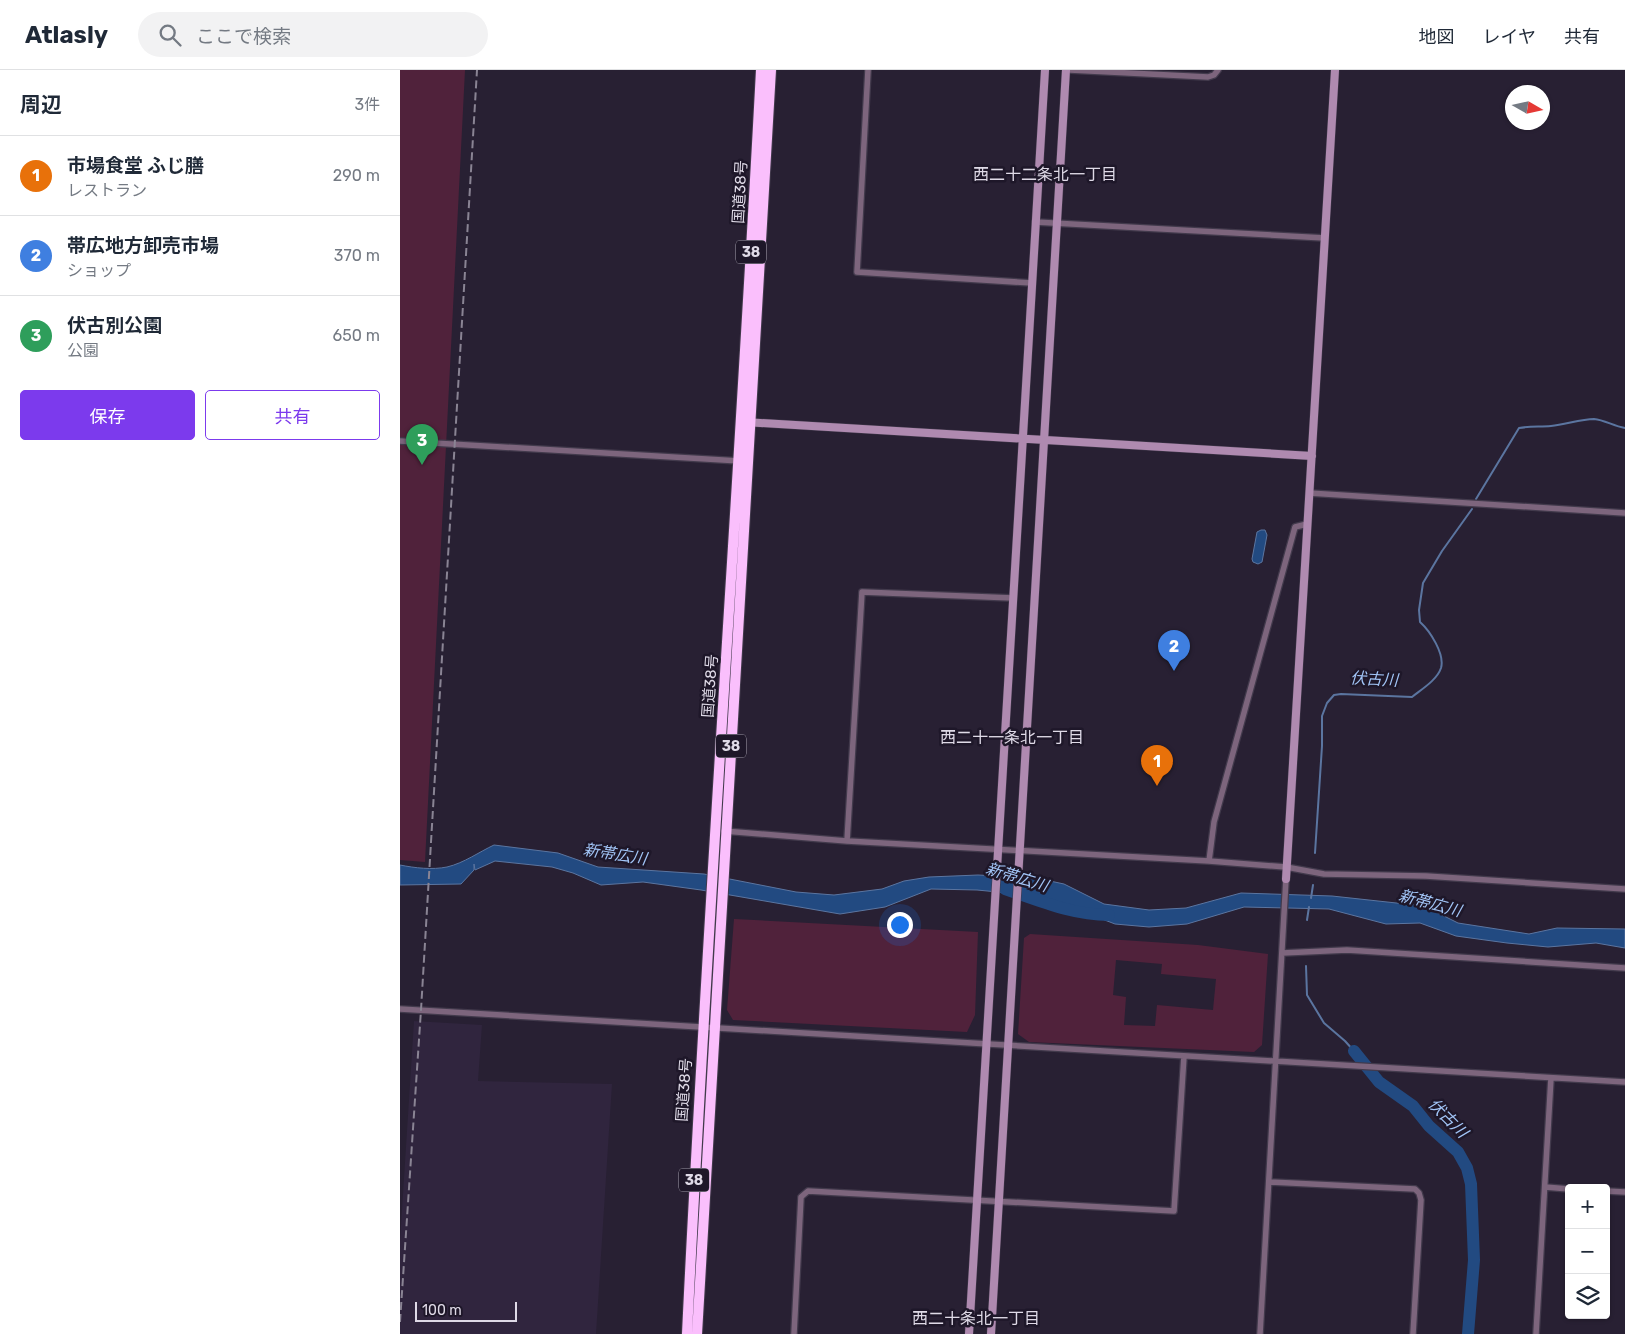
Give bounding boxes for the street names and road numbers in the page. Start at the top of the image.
street label: 国道38号 [729,160,751,224]
road number: 38 [736,240,766,263]
street label: 国道38号 [699,654,721,718]
road number: 38 [716,734,746,758]
street label: 国道38号 [673,1058,695,1122]
road number: 38 [679,1168,709,1192]

